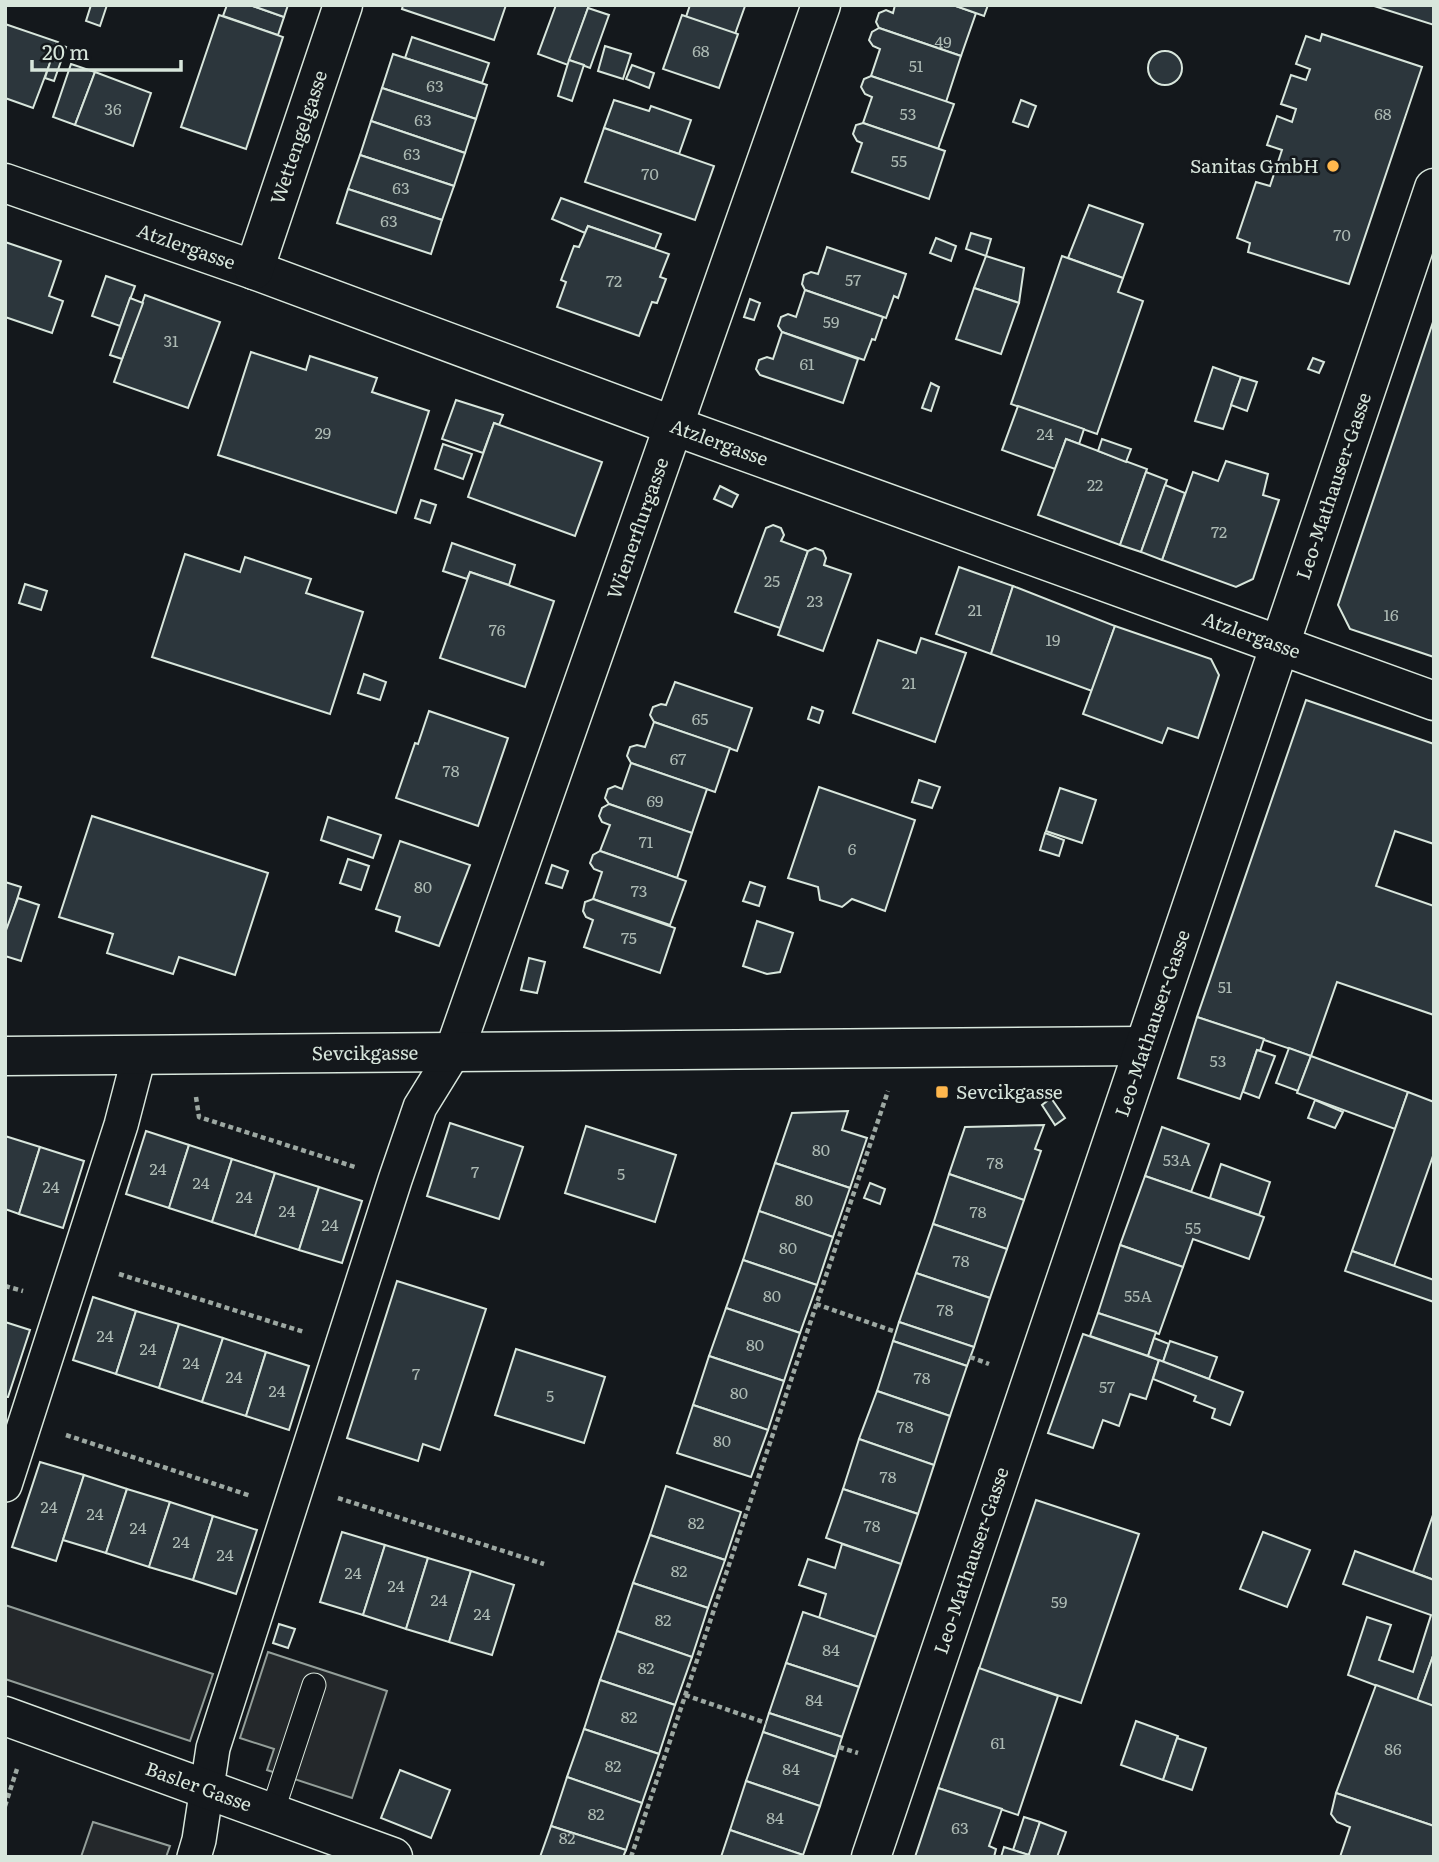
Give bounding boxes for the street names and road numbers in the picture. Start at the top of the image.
street label: Wettengelgasse [262,66,333,208]
street label: Atzlergasse [134,215,240,276]
street label: Leo-Mathauser-Gasse [1288,388,1377,583]
street label: Atzlergasse [667,411,773,472]
street label: Wienerflurgasse [599,453,674,603]
street label: Atzlergasse [1199,603,1305,665]
street label: Leo-Mathauser-Gasse [1107,926,1196,1120]
street label: Sevcikgasse [312,1037,419,1066]
street label: Leo-Mathauser-Gasse [926,1463,1015,1657]
street label: Basler Gasse [142,1753,256,1818]

